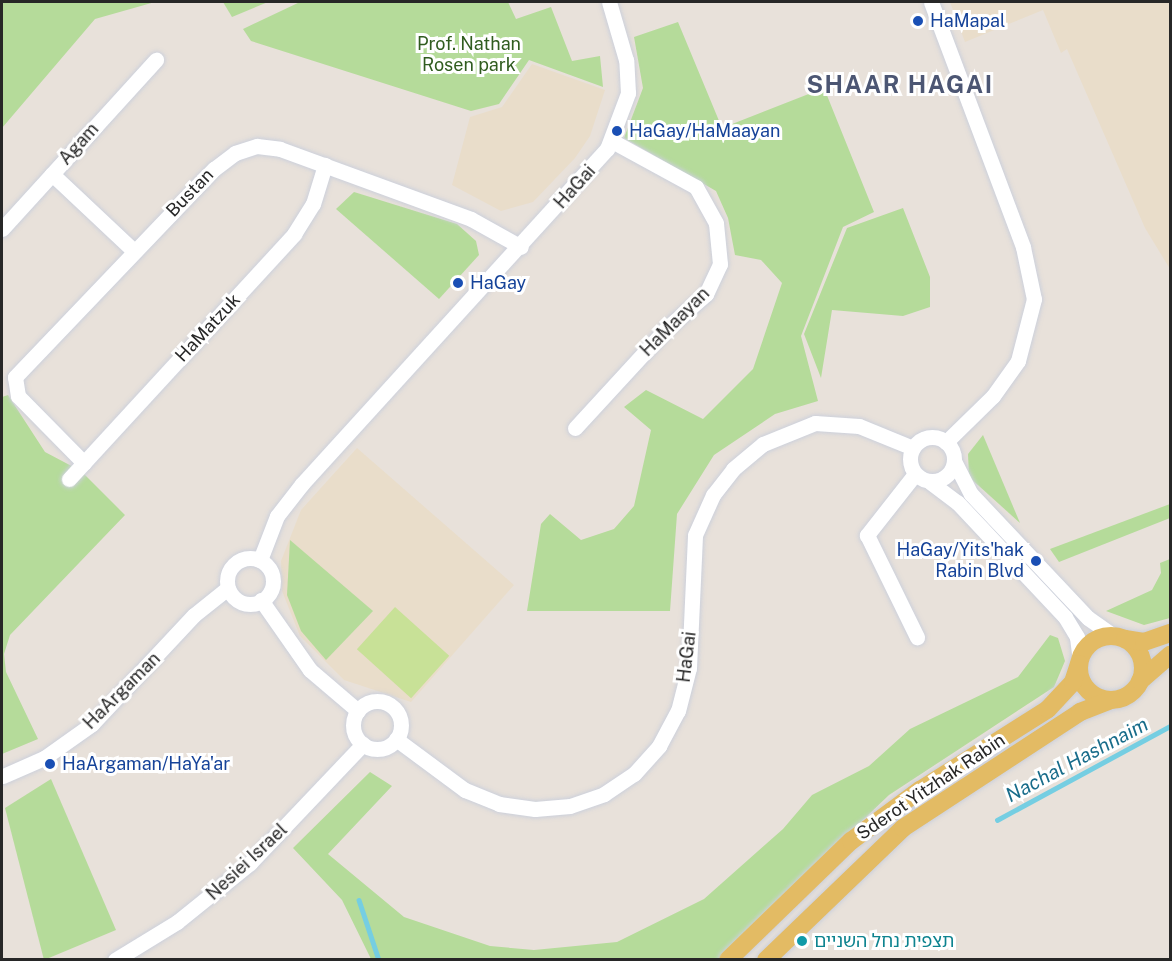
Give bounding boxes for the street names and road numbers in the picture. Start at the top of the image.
street label: Agam [55,119,103,169]
street label: HaGai [550,161,600,213]
street label: Bustan [162,164,218,222]
street label: HaMaayan [636,283,714,361]
street label: HaMatzuk [171,289,245,367]
street label: HaGai [673,630,701,684]
street label: HaArgaman [79,648,165,734]
street label: Sderot Yitzhak Rabin [853,729,1009,845]
street label: Nesiei Israel [202,819,292,905]

